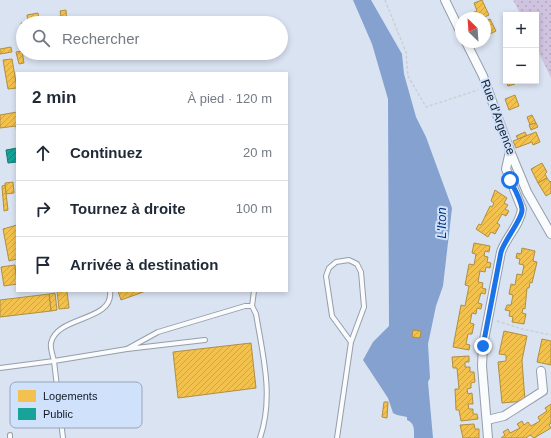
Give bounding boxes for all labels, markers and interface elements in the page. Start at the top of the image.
north arrow [455,12,491,48]
map controls [503,12,539,84]
button: + [503,12,539,48]
search box [16,16,288,60]
icon: search [30,27,52,49]
text: Rechercher [62,30,140,47]
button: − [503,48,539,84]
street label: Rue d'Argence [478,77,518,157]
text: 2 min [32,88,76,107]
text: À pied · 120 m [187,91,272,106]
icon: ahead [32,142,54,164]
text: Continuez [70,144,143,161]
text: 20 m [243,145,272,160]
route start [501,171,519,189]
icon: right [32,198,54,220]
text: Tournez à droite [70,200,186,217]
text: 100 m [236,201,272,216]
water label: L'Iton [434,207,449,239]
icon: arrive [32,254,54,276]
text: Arrivée à destination [70,256,218,273]
route end [474,337,492,355]
legend [10,382,142,428]
text: Logements [43,390,98,402]
text: Public [43,408,73,420]

